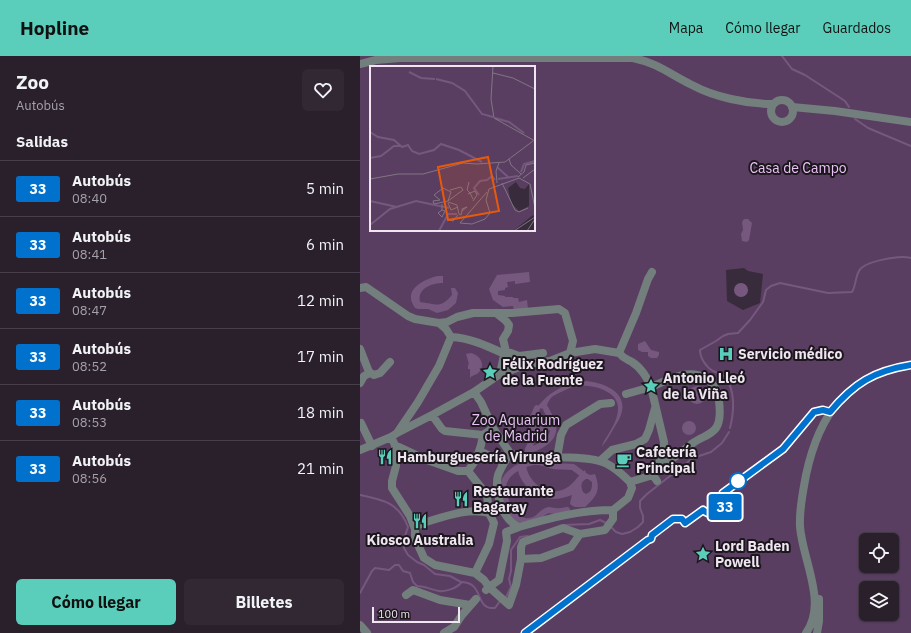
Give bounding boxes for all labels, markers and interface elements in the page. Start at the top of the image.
text: Hopline [20,16,89,40]
text: Mapa [669,19,703,37]
text: Cómo llegar [725,19,800,37]
text: Guardados [822,19,891,37]
inset map [370,66,535,231]
button: heart [302,69,344,111]
text: Zoo [16,70,49,94]
text: Autobús [16,97,65,114]
text: Salidas [16,132,68,151]
park label: Casa de Campo [749,159,847,177]
text: Autobús [72,171,131,190]
text: 5 min [306,179,344,198]
text: 33 [30,180,46,198]
text: 08:40 [72,190,107,207]
text: Autobús [72,227,131,246]
text: 6 min [306,235,344,254]
text: 33 [30,236,46,254]
text: 08:41 [72,246,107,263]
text: Autobús [72,283,131,302]
text: 12 min [297,291,344,310]
text: 33 [30,292,46,310]
text: 08:47 [72,302,107,319]
text: Autobús [72,339,131,358]
hospital icon: Servicio médico [717,345,735,363]
place label: Servicio médico [738,345,842,363]
text: 17 min [297,347,344,366]
text: 33 [30,348,46,366]
place label: Félix Rodríguez de la Fuente [502,355,603,389]
text: 08:52 [72,358,107,375]
place icon: Félix Rodríguez de la Fuente [481,363,499,381]
place label: Antonio Lleó de la Viña [663,369,745,403]
place icon: Antonio Lleó de la Viña [642,377,660,395]
text: Autobús [72,395,131,414]
text: 18 min [297,403,344,422]
text: 33 [30,404,46,422]
park label: Zoo Aquarium de Madrid [472,411,560,445]
text: 08:53 [72,414,107,431]
place label: Cafetería Principal [636,443,697,477]
restaurant icon: Hamburguesería Virunga [376,448,394,466]
place label: Hamburguesería Virunga [397,448,561,466]
text: Autobús [72,451,131,470]
cafe icon: Cafetería Principal [615,451,633,469]
text: 21 min [297,459,344,478]
text: 33 [30,460,46,478]
text: 08:56 [72,470,107,487]
unlabelled marker [729,472,747,490]
place label: Restaurante Bagaray [473,482,554,516]
restaurant icon: Restaurante Bagaray [452,490,470,508]
line badge: 33 [707,494,743,520]
text: 33 [717,498,733,516]
restaurant icon: Kiosco Australia [411,512,429,530]
place label: Kiosco Australia [367,531,474,549]
map controls [859,533,899,621]
button: locate [859,533,899,573]
place label: Lord Baden Powell [715,537,790,571]
place icon: Lord Baden Powell [694,545,712,563]
button: Cómo llegar [16,579,176,625]
button: Billetes [184,579,344,625]
button: layers [859,581,899,621]
scale bar [372,605,460,624]
text: 100 m [378,607,410,621]

